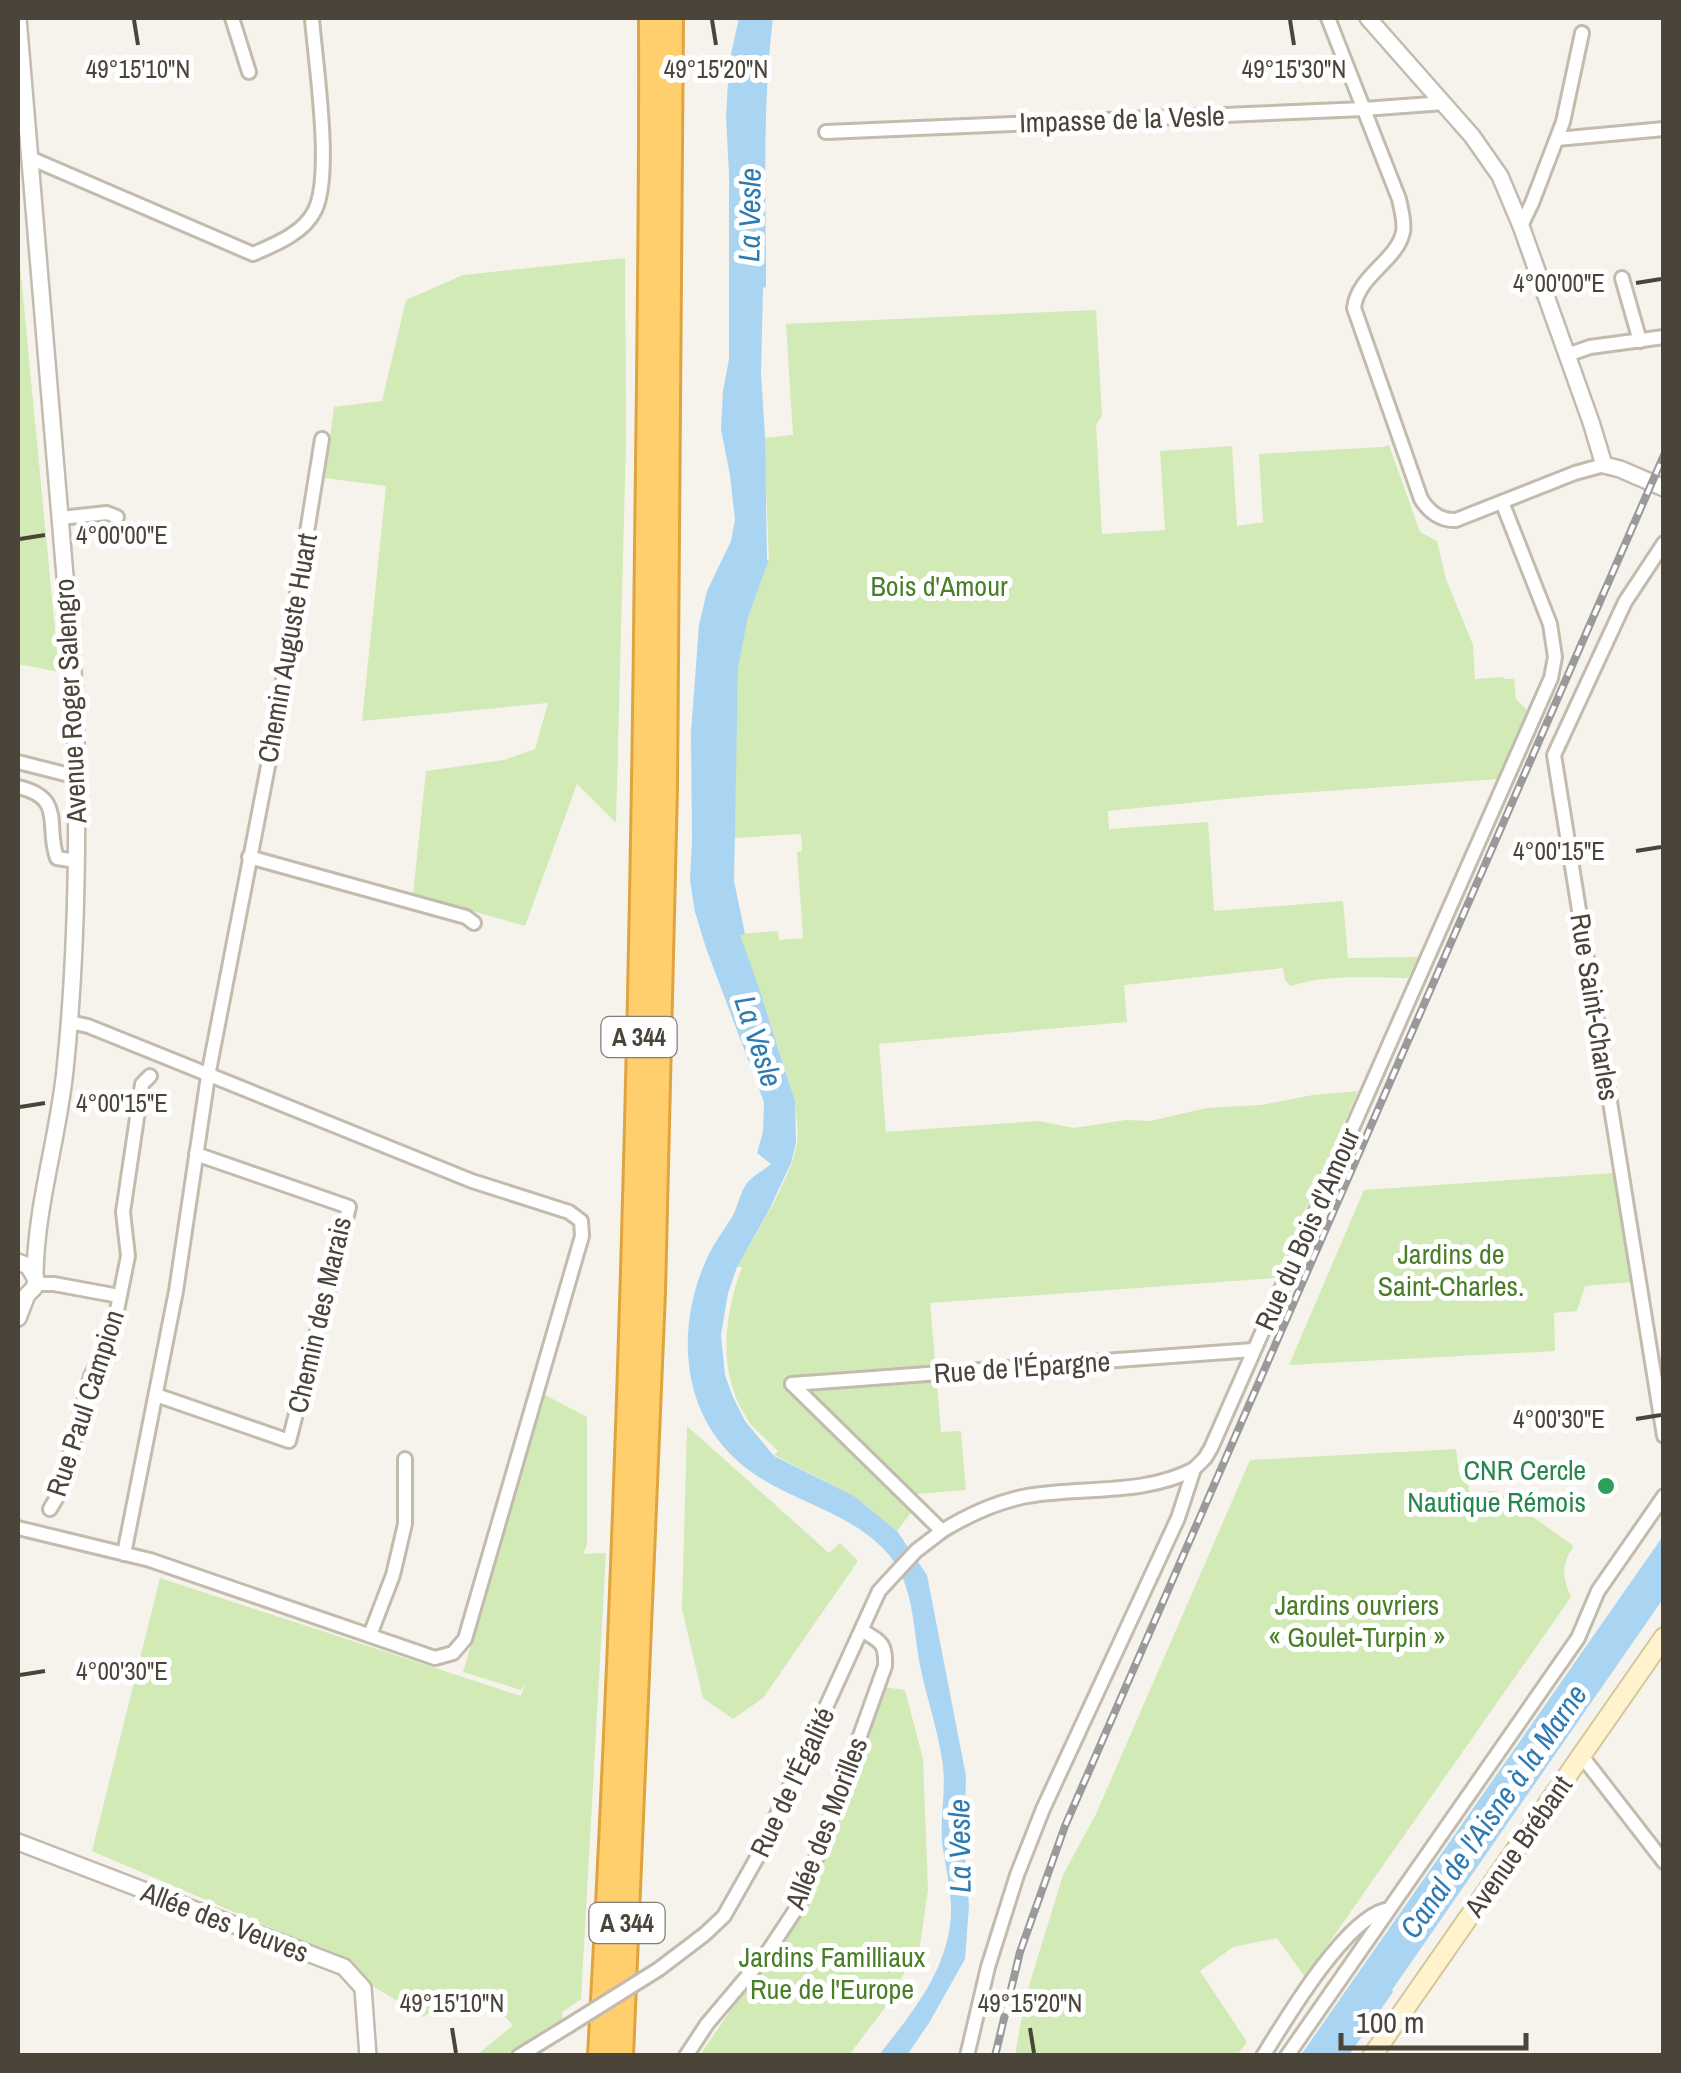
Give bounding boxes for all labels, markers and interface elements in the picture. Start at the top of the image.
text: 49°15'10"N [86,52,190,86]
text: 49°15'20"N [664,52,768,86]
text: 49°15'30"N [1242,52,1346,86]
street label: Impasse de la Vesle [1019,96,1225,142]
water label: La Vesle [728,168,770,262]
text: 4°00'00"E [1513,266,1605,300]
text: 4°00'00"E [76,518,168,552]
street label: Chemin Auguste Huart [248,530,326,766]
park label: Bois d'Amour [870,567,1008,605]
street label: Avenue Roger Salengro [45,578,95,825]
text: 4°00'15"E [1513,834,1605,868]
street label: Rue Saint-Charles [1561,911,1629,1103]
water label: La Vesle [725,990,793,1092]
road number: A 344 [602,1017,676,1057]
text: 4°00'15"E [76,1086,168,1120]
street label: Rue du Bois d'Amour [1245,1122,1369,1336]
street label: Chemin des Marais [278,1213,360,1417]
park label: Jardins de Saint-Charles. [1378,1235,1524,1305]
street label: Rue Paul Campion [37,1305,133,1501]
street label: Rue de l'Épargne [933,1342,1111,1392]
text: 4°00'30"E [1513,1402,1605,1436]
place label: CNR Cercle Nautique Rémois [1407,1451,1586,1521]
marker: CNR Cercle Nautique Rémois [1595,1475,1617,1497]
park label: Jardins ouvriers « Goulet-Turpin » [1268,1586,1446,1656]
text: 4°00'30"E [76,1654,168,1688]
water label: Canal de l'Aisne à la Marne [1390,1676,1596,1946]
street label: Rue de l'Égalité [741,1701,843,1863]
street label: Allée des Morilles [775,1732,876,1915]
street label: Avenue Brébant [1455,1768,1581,1925]
water label: La Vesle [938,1799,980,1893]
street label: Allée des Veuves [135,1872,314,1971]
road number: A 344 [590,1903,664,1943]
park label: Jardins Familliaux Rue de l'Europe [739,1938,926,2008]
text: 49°15'10"N [400,1986,504,2020]
text: 49°15'20"N [978,1986,1082,2020]
scale bar [1341,1988,1526,2050]
text: 100 m [1356,2002,1424,2042]

